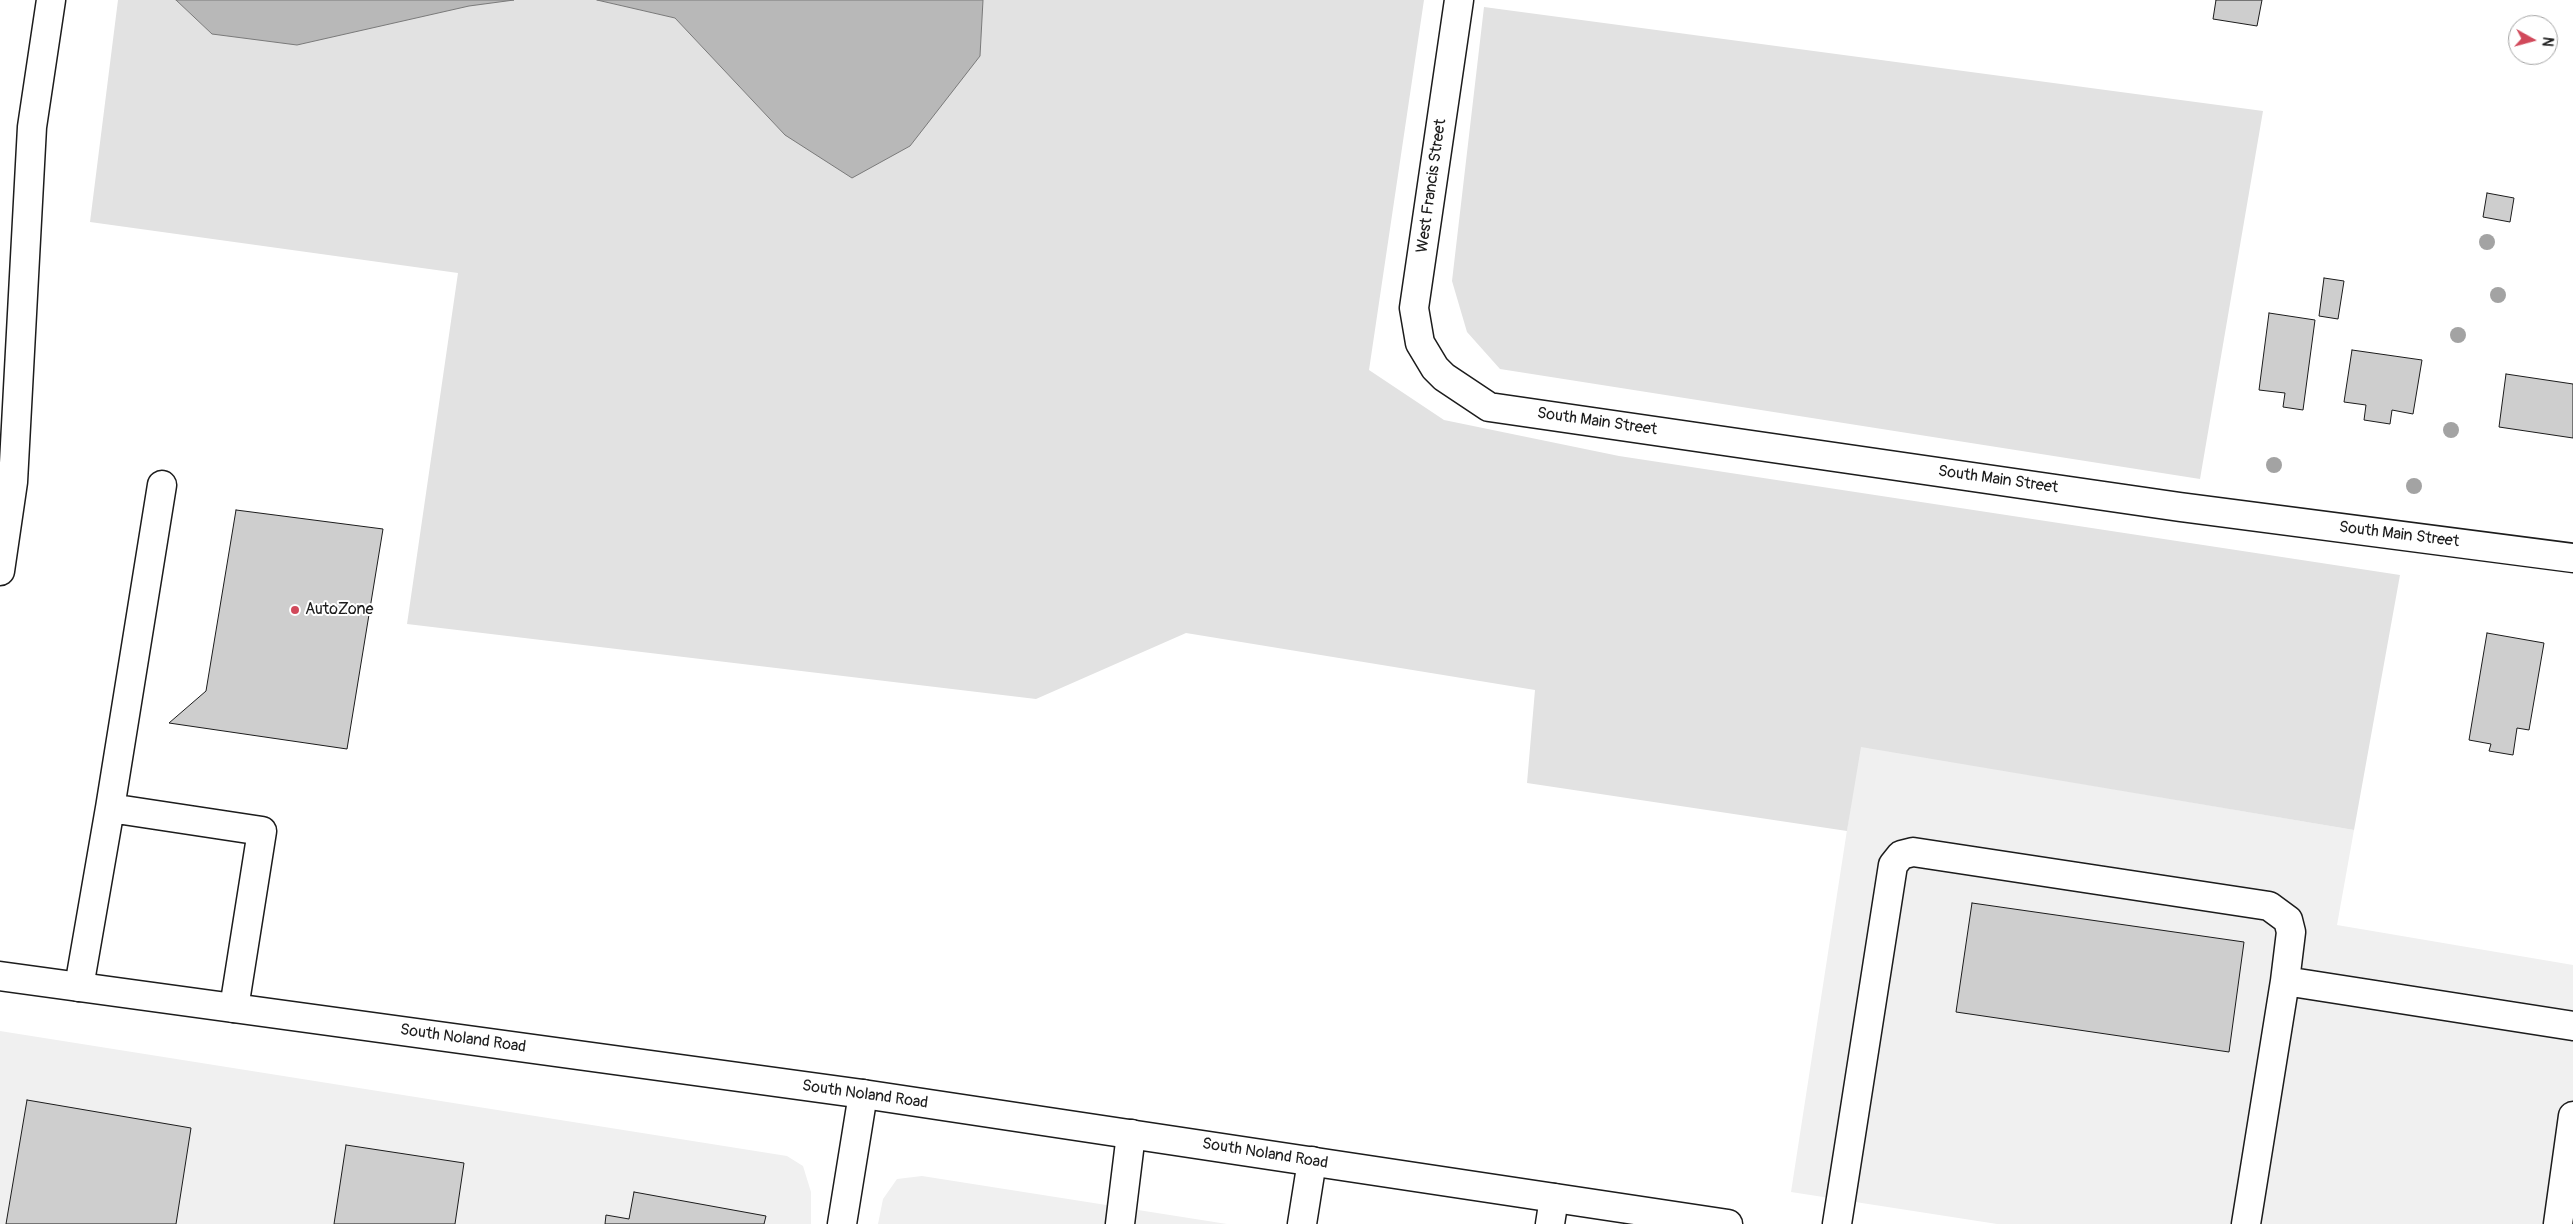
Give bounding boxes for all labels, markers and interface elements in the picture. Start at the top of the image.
north arrow [2508,15,2558,65]
text: N [2538,36,2556,48]
street label: West Francis Street [1413,118,1451,254]
street label: South Main Street [1536,404,1658,440]
street label: South Main Street [1937,462,2059,498]
street label: South Main Street [2338,518,2460,552]
place label: AutoZone [305,600,373,620]
marker: AutoZone [289,604,301,616]
street label: South Noland Road [399,1021,527,1057]
street label: South Noland Road [801,1077,929,1113]
street label: South Noland Road [1201,1135,1329,1173]

